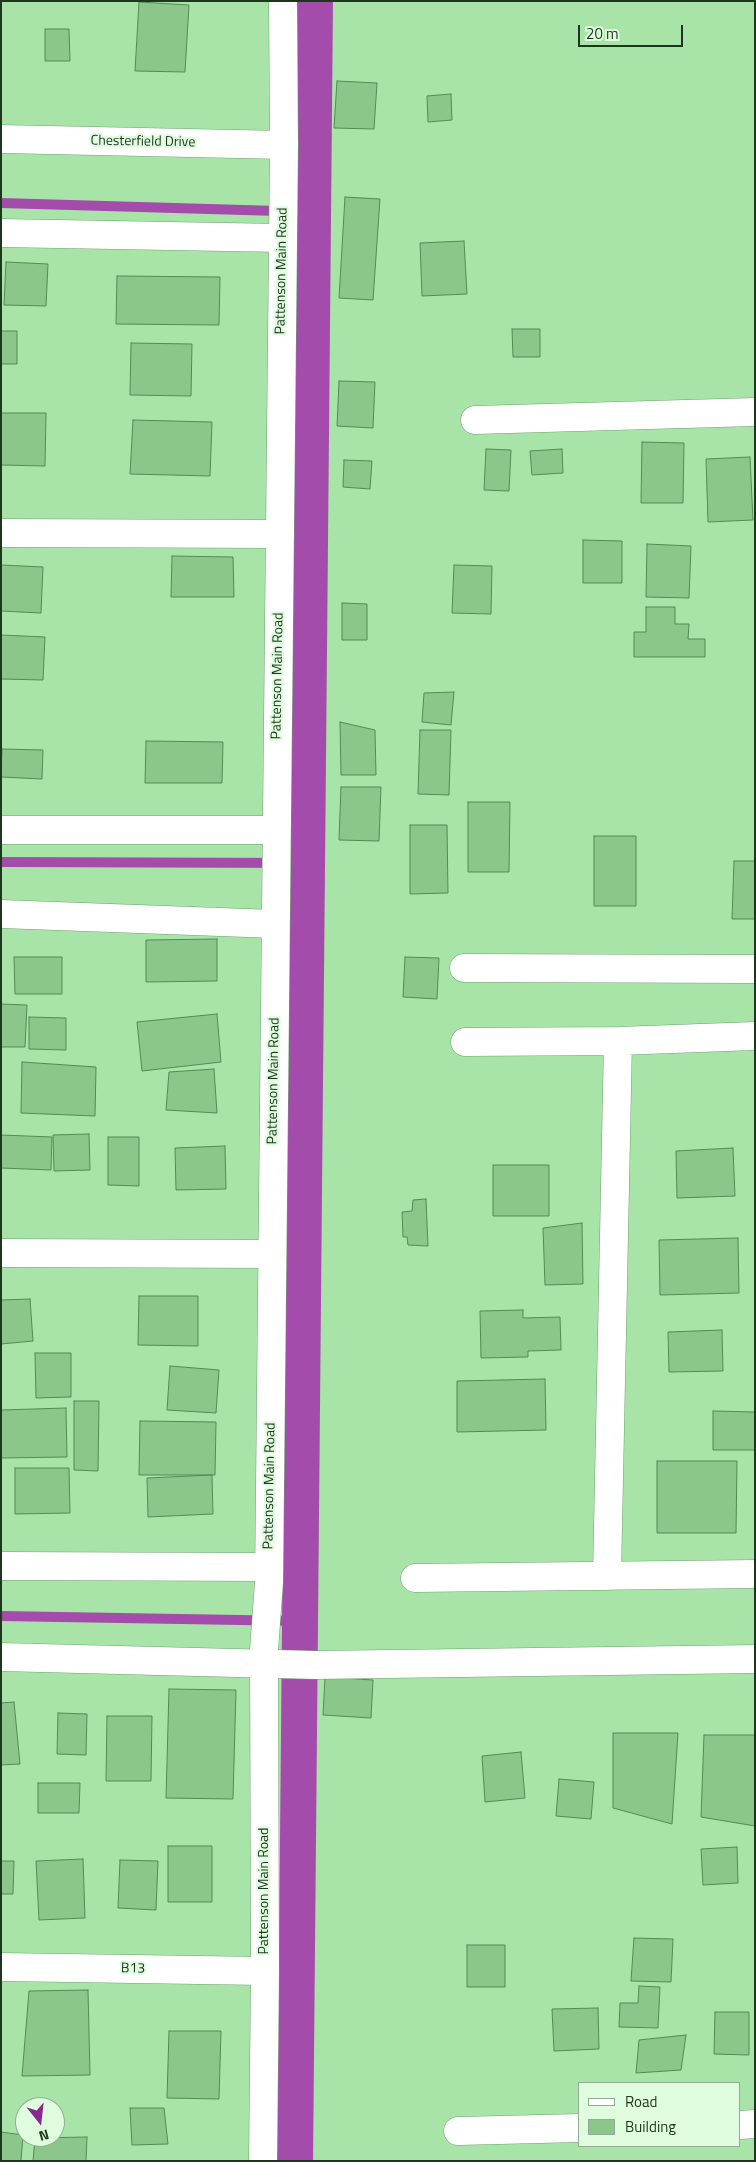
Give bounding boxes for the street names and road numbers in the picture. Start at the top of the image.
street label: Chesterfield Drive [91,133,195,151]
street label: Pattenson Main Road [272,207,292,335]
street label: Pattenson Main Road [268,612,288,740]
street label: Pattenson Main Road [264,1017,284,1145]
street label: Pattenson Main Road [260,1422,280,1550]
street label: Pattenson Main Road [257,1828,273,1954]
street label: B13 [121,1960,145,1978]

